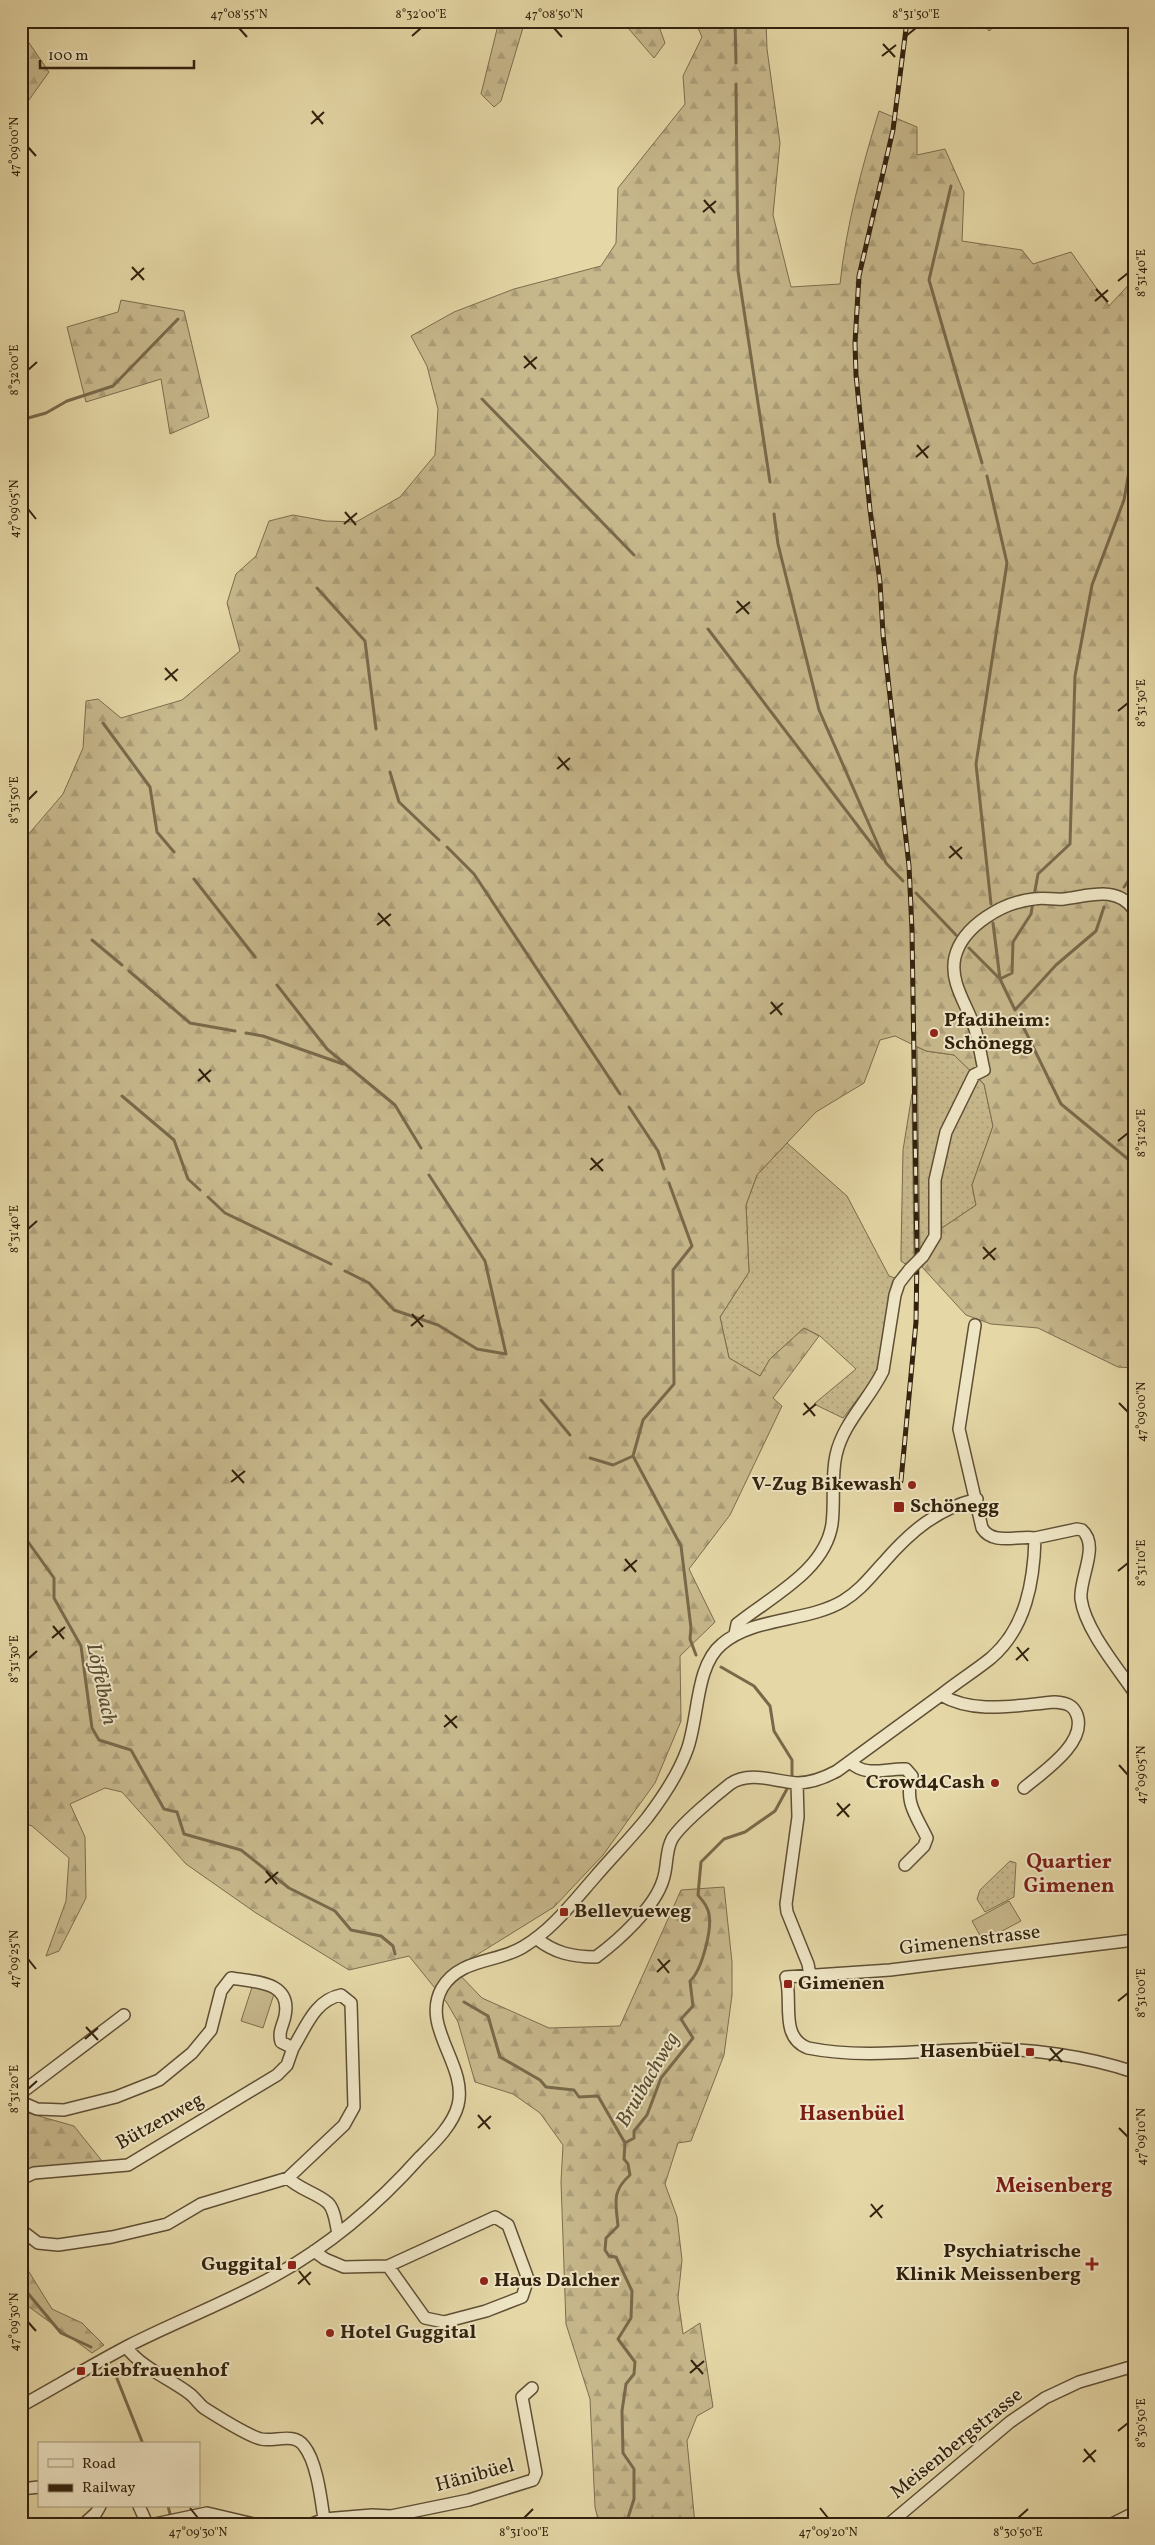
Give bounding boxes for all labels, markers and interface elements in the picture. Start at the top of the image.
text: 47°08'55"N [210,7,268,23]
text: 8°32'00"E [396,7,446,23]
text: 47°08'50"N [525,7,583,23]
text: 8°31'50"E [892,7,940,23]
scale bar [40,38,194,70]
text: 100 m [48,46,88,67]
text: 47°09'00"N [7,117,23,177]
text: 8°31'40"E [1134,249,1150,297]
text: 8°32'00"E [7,345,23,395]
text: 47°09'05"N [7,480,23,538]
text: 8°31'30"E [1134,679,1150,727]
text: 8°31'50"E [7,776,23,824]
place label: Pfadiheim: Schönegg [944,1007,1050,1058]
marker: Pfadiheim: Schönegg [928,1027,940,1039]
text: 8°31'20"E [1134,1109,1150,1157]
text: 8°31'40"E [7,1205,23,1253]
text: 47°09'00"N [1134,1382,1150,1442]
place label: V-Zug Bikewash [752,1471,902,1499]
marker: V-Zug Bikewash [906,1479,918,1491]
place label: Schönegg [910,1493,999,1521]
marker: Schönegg [892,1500,906,1514]
text: 8°31'10"E [1134,1540,1150,1586]
text: 8°31'30"E [7,1635,23,1683]
water label: Löffelbach [78,1640,124,1728]
text: 47°09'05"N [1134,1746,1150,1804]
place label: Crowd4Cash [866,1769,985,1797]
marker: Crowd4Cash [989,1777,1001,1789]
district label: Quartier Gimenen [1023,1848,1115,1901]
place label: Bellevueweg [574,1898,691,1926]
marker: Bellevueweg [558,1906,570,1918]
street label: Gimenenstrasse [898,1918,1042,1964]
text: 47°09'25"N [7,1930,23,1988]
text: 8°31'00"E [1134,1968,1150,2018]
place label: Gimenen [798,1970,885,1998]
marker: Gimenen [782,1978,794,1990]
water label: Bruibachweg [609,2027,687,2133]
place label: Hasenbüel [920,2038,1020,2066]
marker: Hasenbüel [1024,2046,1036,2058]
text: 8°31'20"E [7,2065,23,2113]
street label: Bützenweg [111,2086,209,2158]
district label: Hasenbüel [799,2100,905,2129]
text: 47°09'10"N [1134,2108,1150,2166]
district label: Meisenberg [995,2172,1113,2201]
place label: Psychiatrische Klinik Meissenberg [895,2238,1081,2289]
place label: Guggital [201,2251,282,2279]
marker: Psychiatrische Klinik Meissenberg [1085,2257,1099,2271]
marker: Guggital [286,2259,298,2271]
place label: Haus Dalcher [494,2267,620,2295]
marker: Haus Dalcher [478,2275,490,2287]
text: 47°09'30"N [7,2292,23,2351]
place label: Hotel Guggital [340,2319,476,2347]
marker: Hotel Guggital [324,2327,336,2339]
place label: Liebfrauenhof [91,2357,230,2385]
marker: Liebfrauenhof [75,2365,87,2377]
street label: Meisenbergstrasse [885,2382,1029,2506]
text: 8°30'50"E [1134,2398,1150,2448]
legend [38,2442,200,2508]
street label: Hänibüel [432,2452,518,2500]
text: Road [82,2454,116,2475]
text: Railway [82,2478,135,2499]
text: 47°09'30"N [169,2525,228,2541]
text: 8°31'00"E [499,2525,549,2541]
text: 47°09'20"N [798,2525,858,2541]
text: 8°30'50"E [993,2525,1043,2541]

